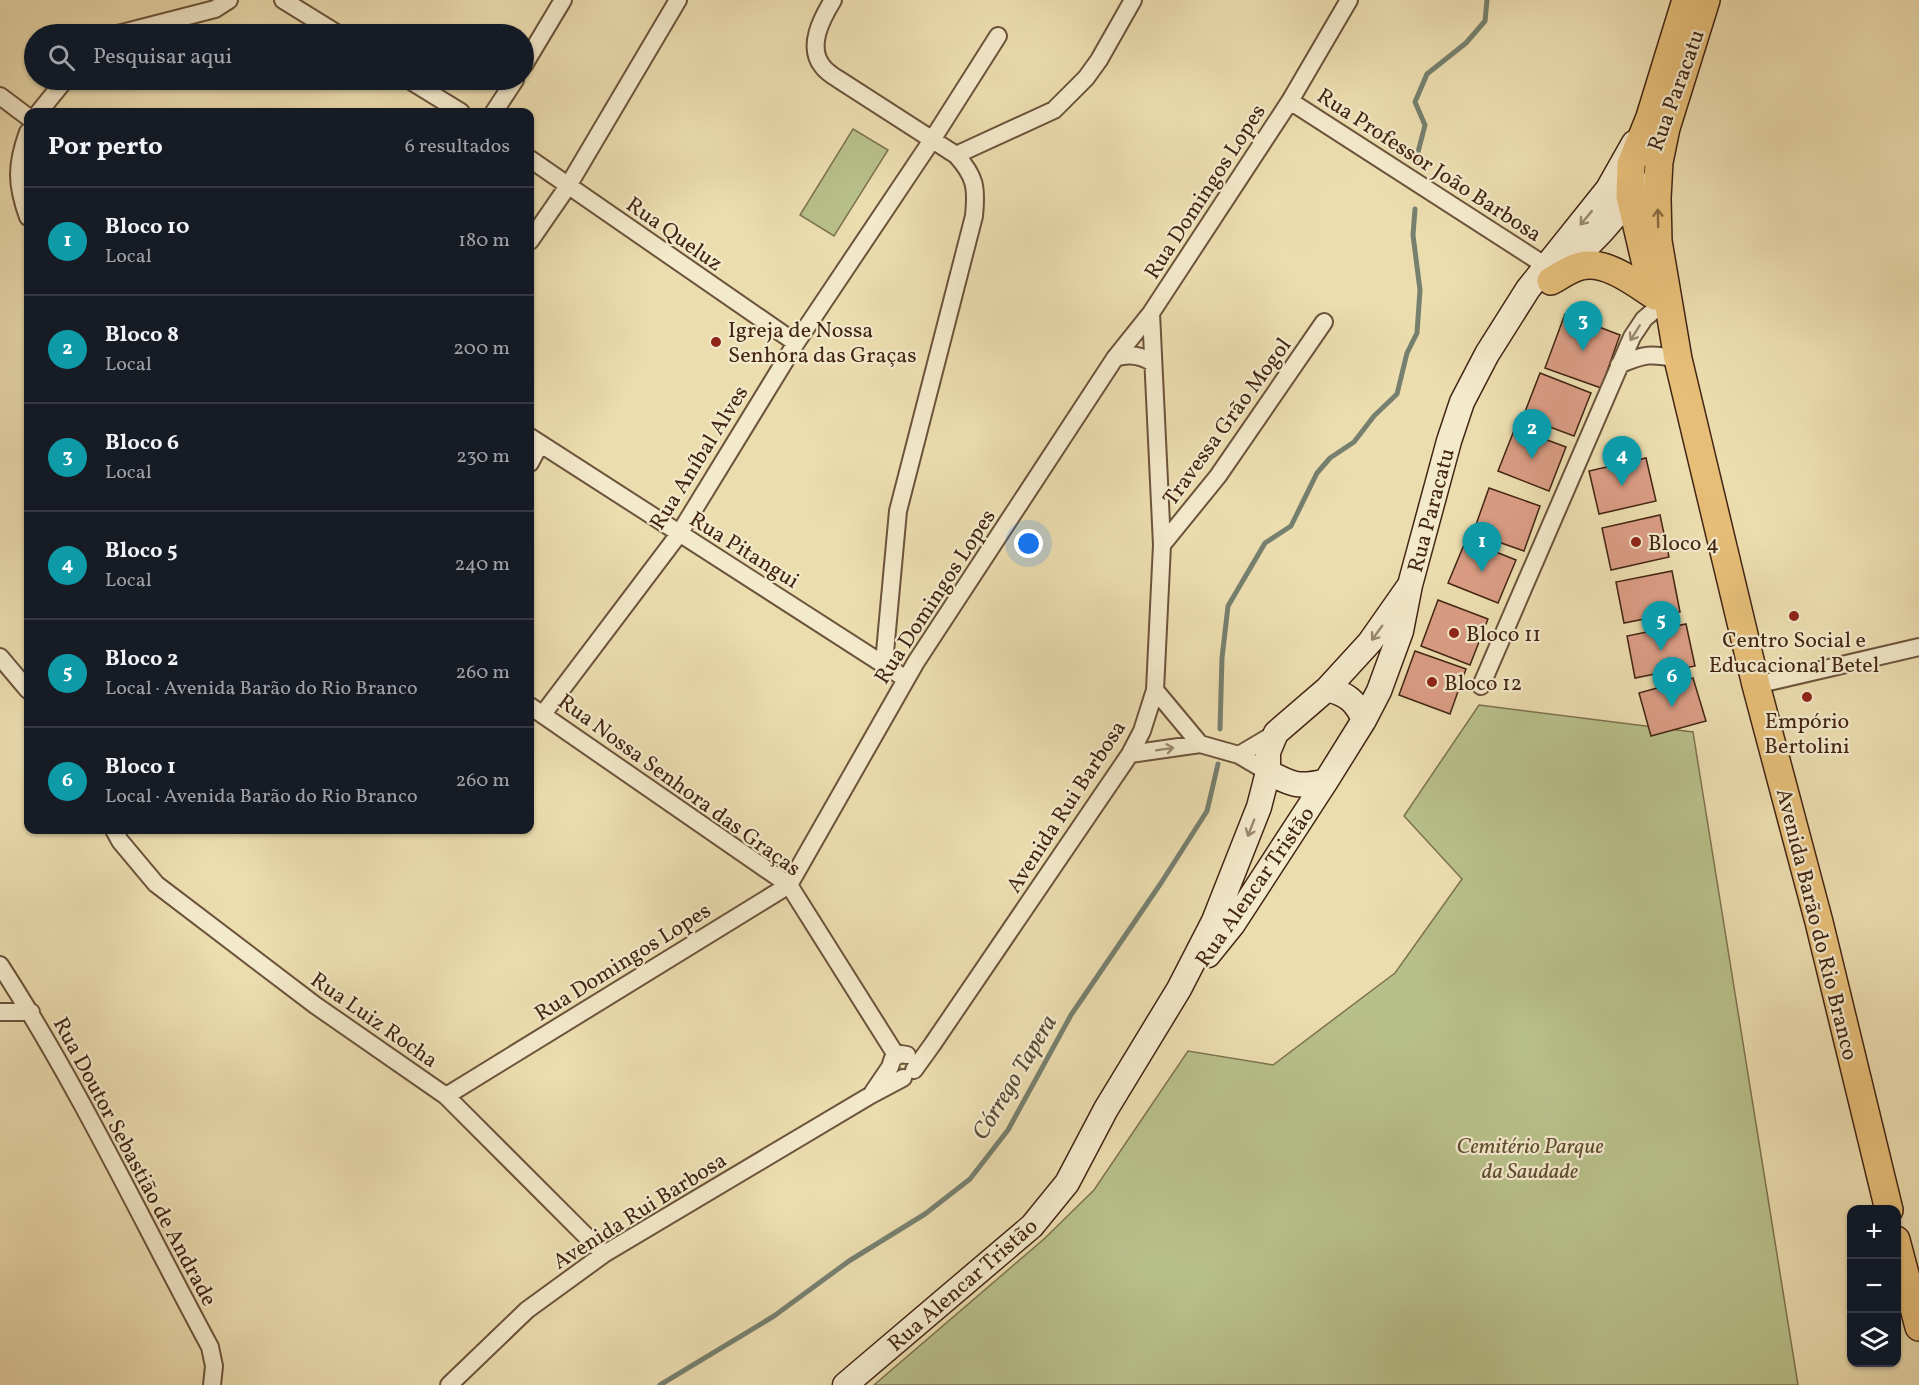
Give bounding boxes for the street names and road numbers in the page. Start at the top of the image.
street label: Rua Paracatu [1641,26,1714,156]
street label: Rua Professor João Barbosa [1310,82,1547,251]
street label: Rua Domingos Lopes [1138,99,1274,286]
street label: Rua Queluz [619,190,728,280]
street label: Travessa Grão Mogol [1156,332,1300,513]
street label: Rua Aníbal Alves [643,380,757,537]
street label: Rua Paracatu [1401,445,1464,576]
street label: Rua Domingos Lopes [868,504,1004,691]
street label: Rua Pitangui [683,505,805,597]
street label: Rua Nossa Senhora das Graças [551,687,806,885]
street label: Avenida Rui Barbosa [1000,715,1135,900]
street label: Avenida Barão do Rio Branco [1767,785,1864,1064]
street label: Rua Alencar Tristão [1189,801,1323,974]
street label: Rua Domingos Lopes [529,896,718,1030]
street label: Rua Luiz Rocha [304,966,444,1077]
street label: Rua Doutor Sebastião de Andrade [44,1012,223,1312]
street label: Avenida Rui Barbosa [547,1146,733,1278]
street label: Rua Alencar Tristão [882,1212,1045,1360]

